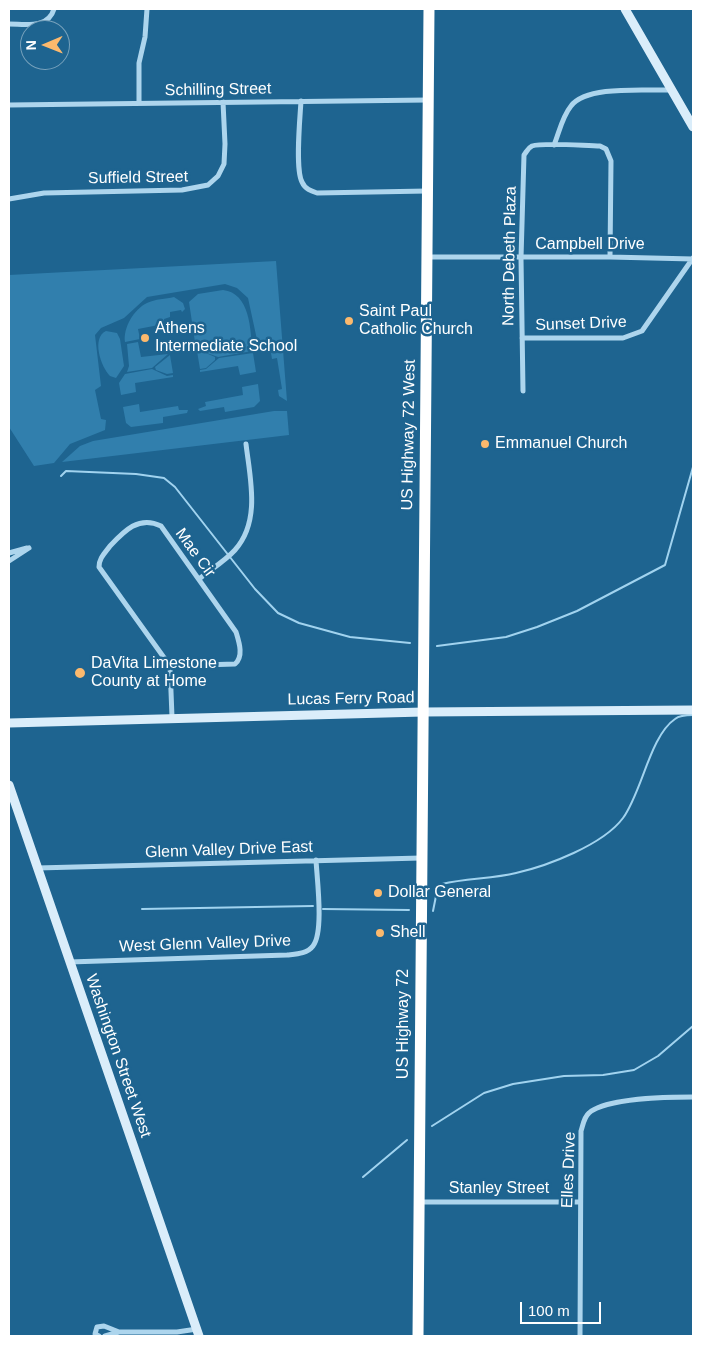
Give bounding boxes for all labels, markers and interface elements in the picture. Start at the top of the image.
north arrow [20,20,70,70]
text: N [23,40,39,50]
street label: Schilling Street [164,79,272,101]
street label: Suffield Street [88,168,188,188]
street label: North Debeth Plaza [499,186,521,326]
street label: Campbell Drive [535,235,645,255]
place label: Saint Paul Catholic Church [359,302,473,340]
street label: Sunset Drive [535,313,627,335]
marker: Saint Paul Catholic Church [343,315,355,327]
place label: Athens Intermediate School [155,319,297,357]
marker: Athens Intermediate School [139,332,151,344]
street label: US Highway 72 West [398,359,420,511]
place label: Emmanuel Church [495,434,628,454]
marker: Emmanuel Church [479,438,491,450]
street label: Mae Cir [171,525,219,581]
place label: DaVita Limestone County at Home [91,654,217,692]
marker: DaVita Limestone County at Home [73,666,87,680]
street label: Lucas Ferry Road [287,688,415,710]
street label: Glenn Valley Drive East [145,837,313,863]
place label: Dollar General [388,883,491,903]
marker: Dollar General [372,887,384,899]
place label: Shell [390,923,426,943]
marker: Shell [374,927,386,939]
street label: West Glenn Valley Drive [119,931,291,957]
street label: US Highway 72 [394,969,414,1079]
street label: Washington Street West [81,972,155,1140]
street label: Elles Drive [558,1131,580,1209]
street label: Stanley Street [449,1179,549,1199]
scale bar [522,1292,603,1324]
text: 100 m [528,1302,570,1319]

